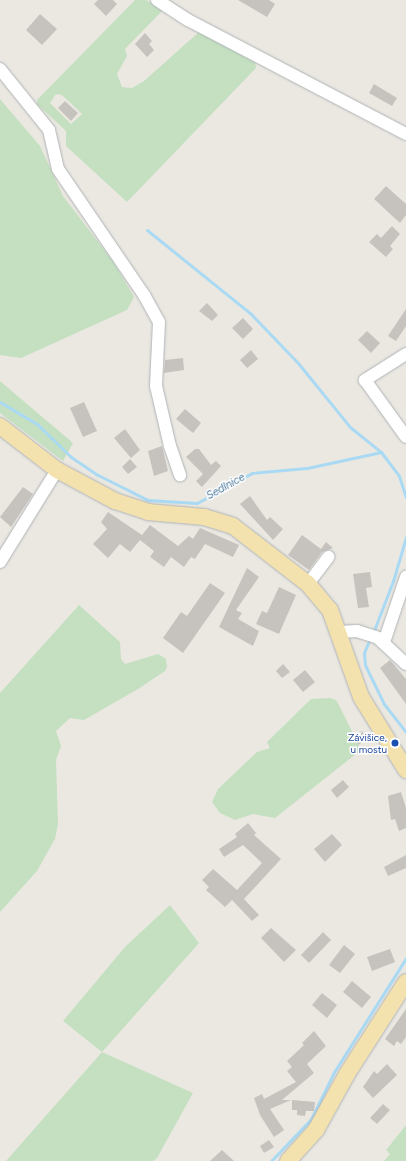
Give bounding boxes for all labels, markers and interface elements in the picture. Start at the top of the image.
water label: Sedlnice [204,471,248,503]
place label: Závišice, u mostu [348,731,387,754]
marker: Závišice, u mostu [390,738,400,748]

